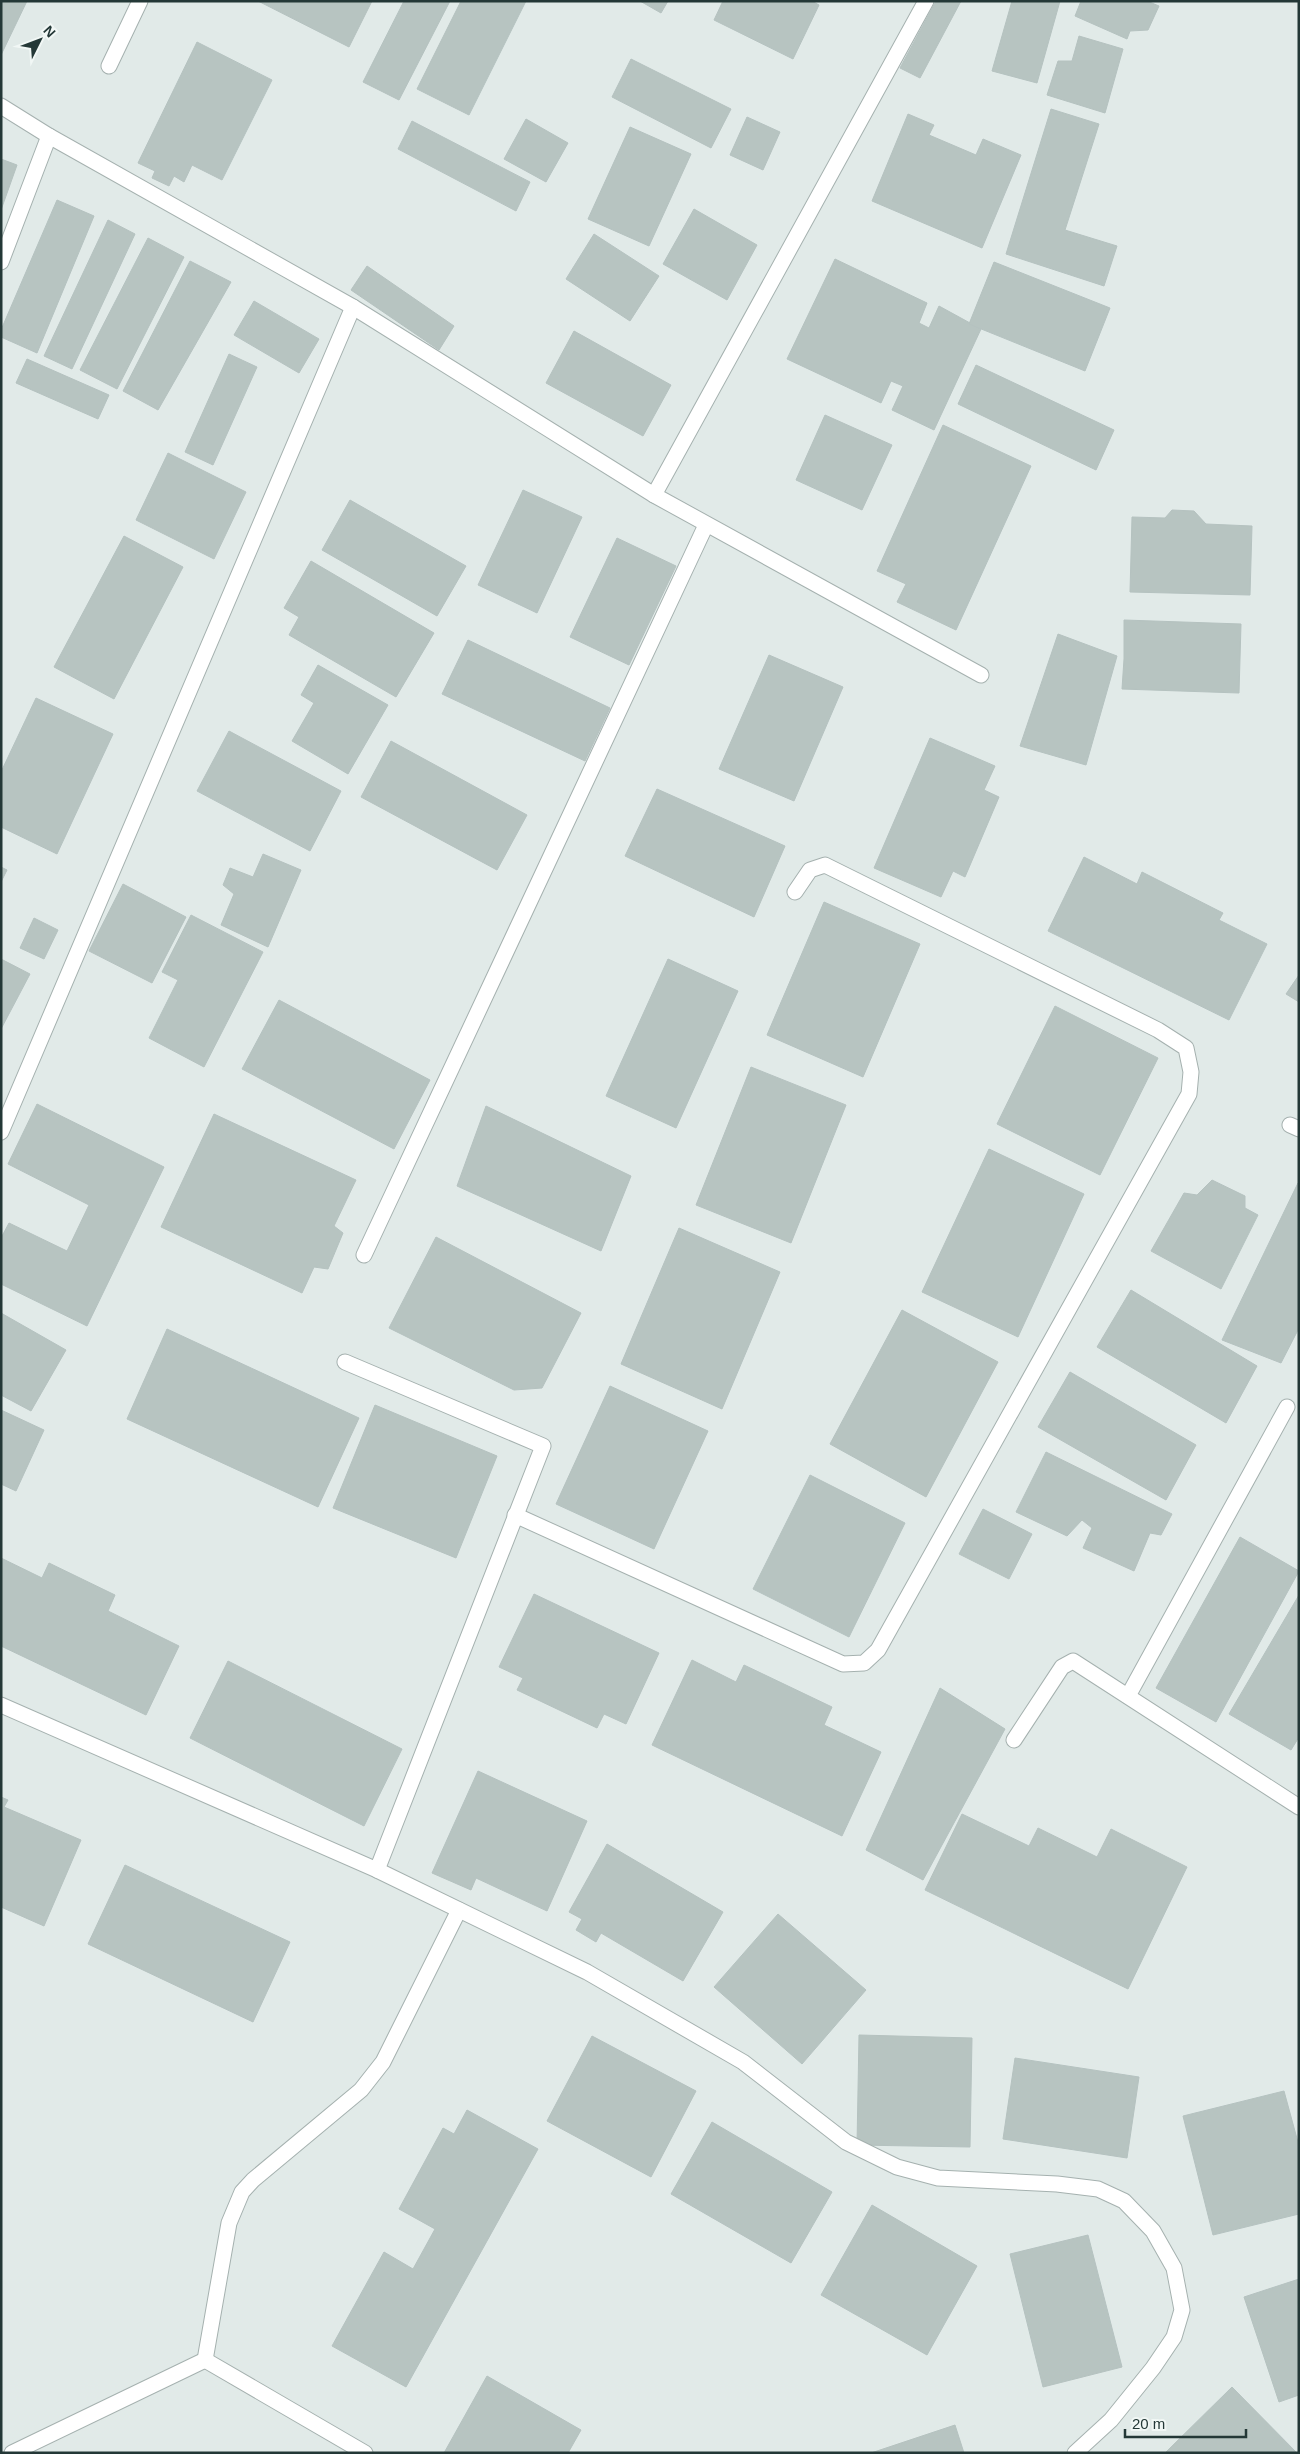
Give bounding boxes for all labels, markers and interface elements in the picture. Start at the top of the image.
north arrow [15,15,65,65]
text: N [40,22,59,40]
scale bar [1125,2406,1246,2438]
text: 20 m [1132,2415,1165,2432]

